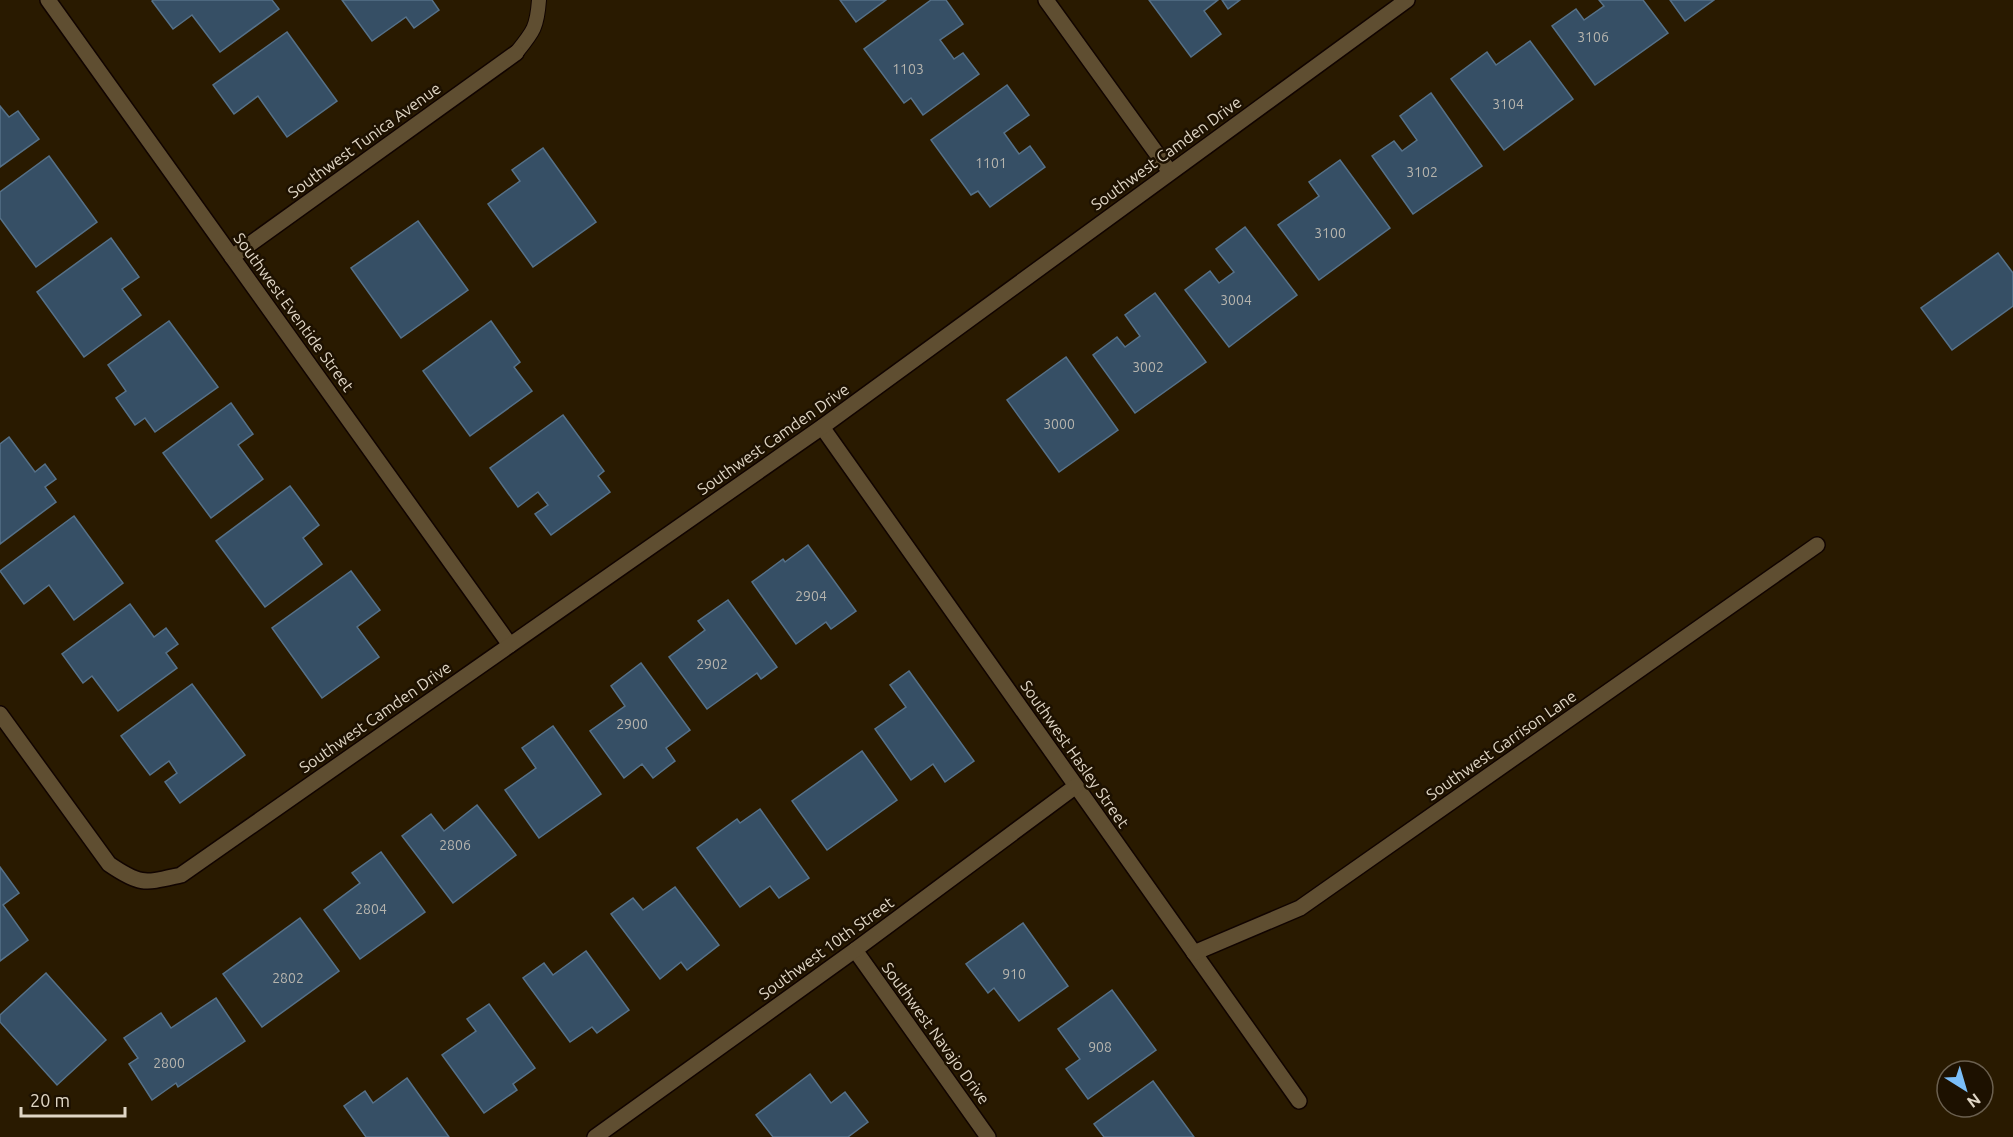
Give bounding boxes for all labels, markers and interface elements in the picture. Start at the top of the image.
house number: 3106 [1577,29,1609,45]
house number: 1103 [892,61,924,77]
street label: Southwest Tunica Avenue [284,79,444,201]
street label: Southwest Camden Drive [1087,92,1245,214]
house number: 3104 [1492,96,1524,112]
house number: 1101 [975,155,1007,171]
house number: 3102 [1406,164,1438,180]
house number: 3100 [1314,225,1346,241]
street label: Southwest Eventide Street [230,229,358,395]
house number: 3004 [1220,292,1252,308]
house number: 3002 [1132,359,1164,375]
street label: Southwest Camden Drive [694,380,852,498]
house number: 3000 [1043,416,1075,432]
house number: 2904 [795,588,827,604]
house number: 2902 [696,656,728,672]
street label: Southwest Camden Drive [296,658,454,776]
street label: Southwest Hasley Street [1017,677,1133,832]
street label: Southwest Garrison Lane [1423,686,1579,804]
house number: 2900 [616,716,648,732]
house number: 2806 [439,837,471,853]
street label: Southwest 10th Street [755,893,897,1003]
house number: 2804 [355,901,387,917]
street label: Southwest Navajo Drive [879,959,993,1107]
house number: 910 [1002,966,1026,982]
house number: 2802 [272,970,304,986]
house number: 908 [1088,1039,1112,1055]
house number: 2800 [153,1055,185,1071]
north arrow [1935,1059,1995,1119]
scale bar [21,1080,124,1118]
text: 20 m [30,1090,70,1110]
text: N [1964,1090,1984,1112]

